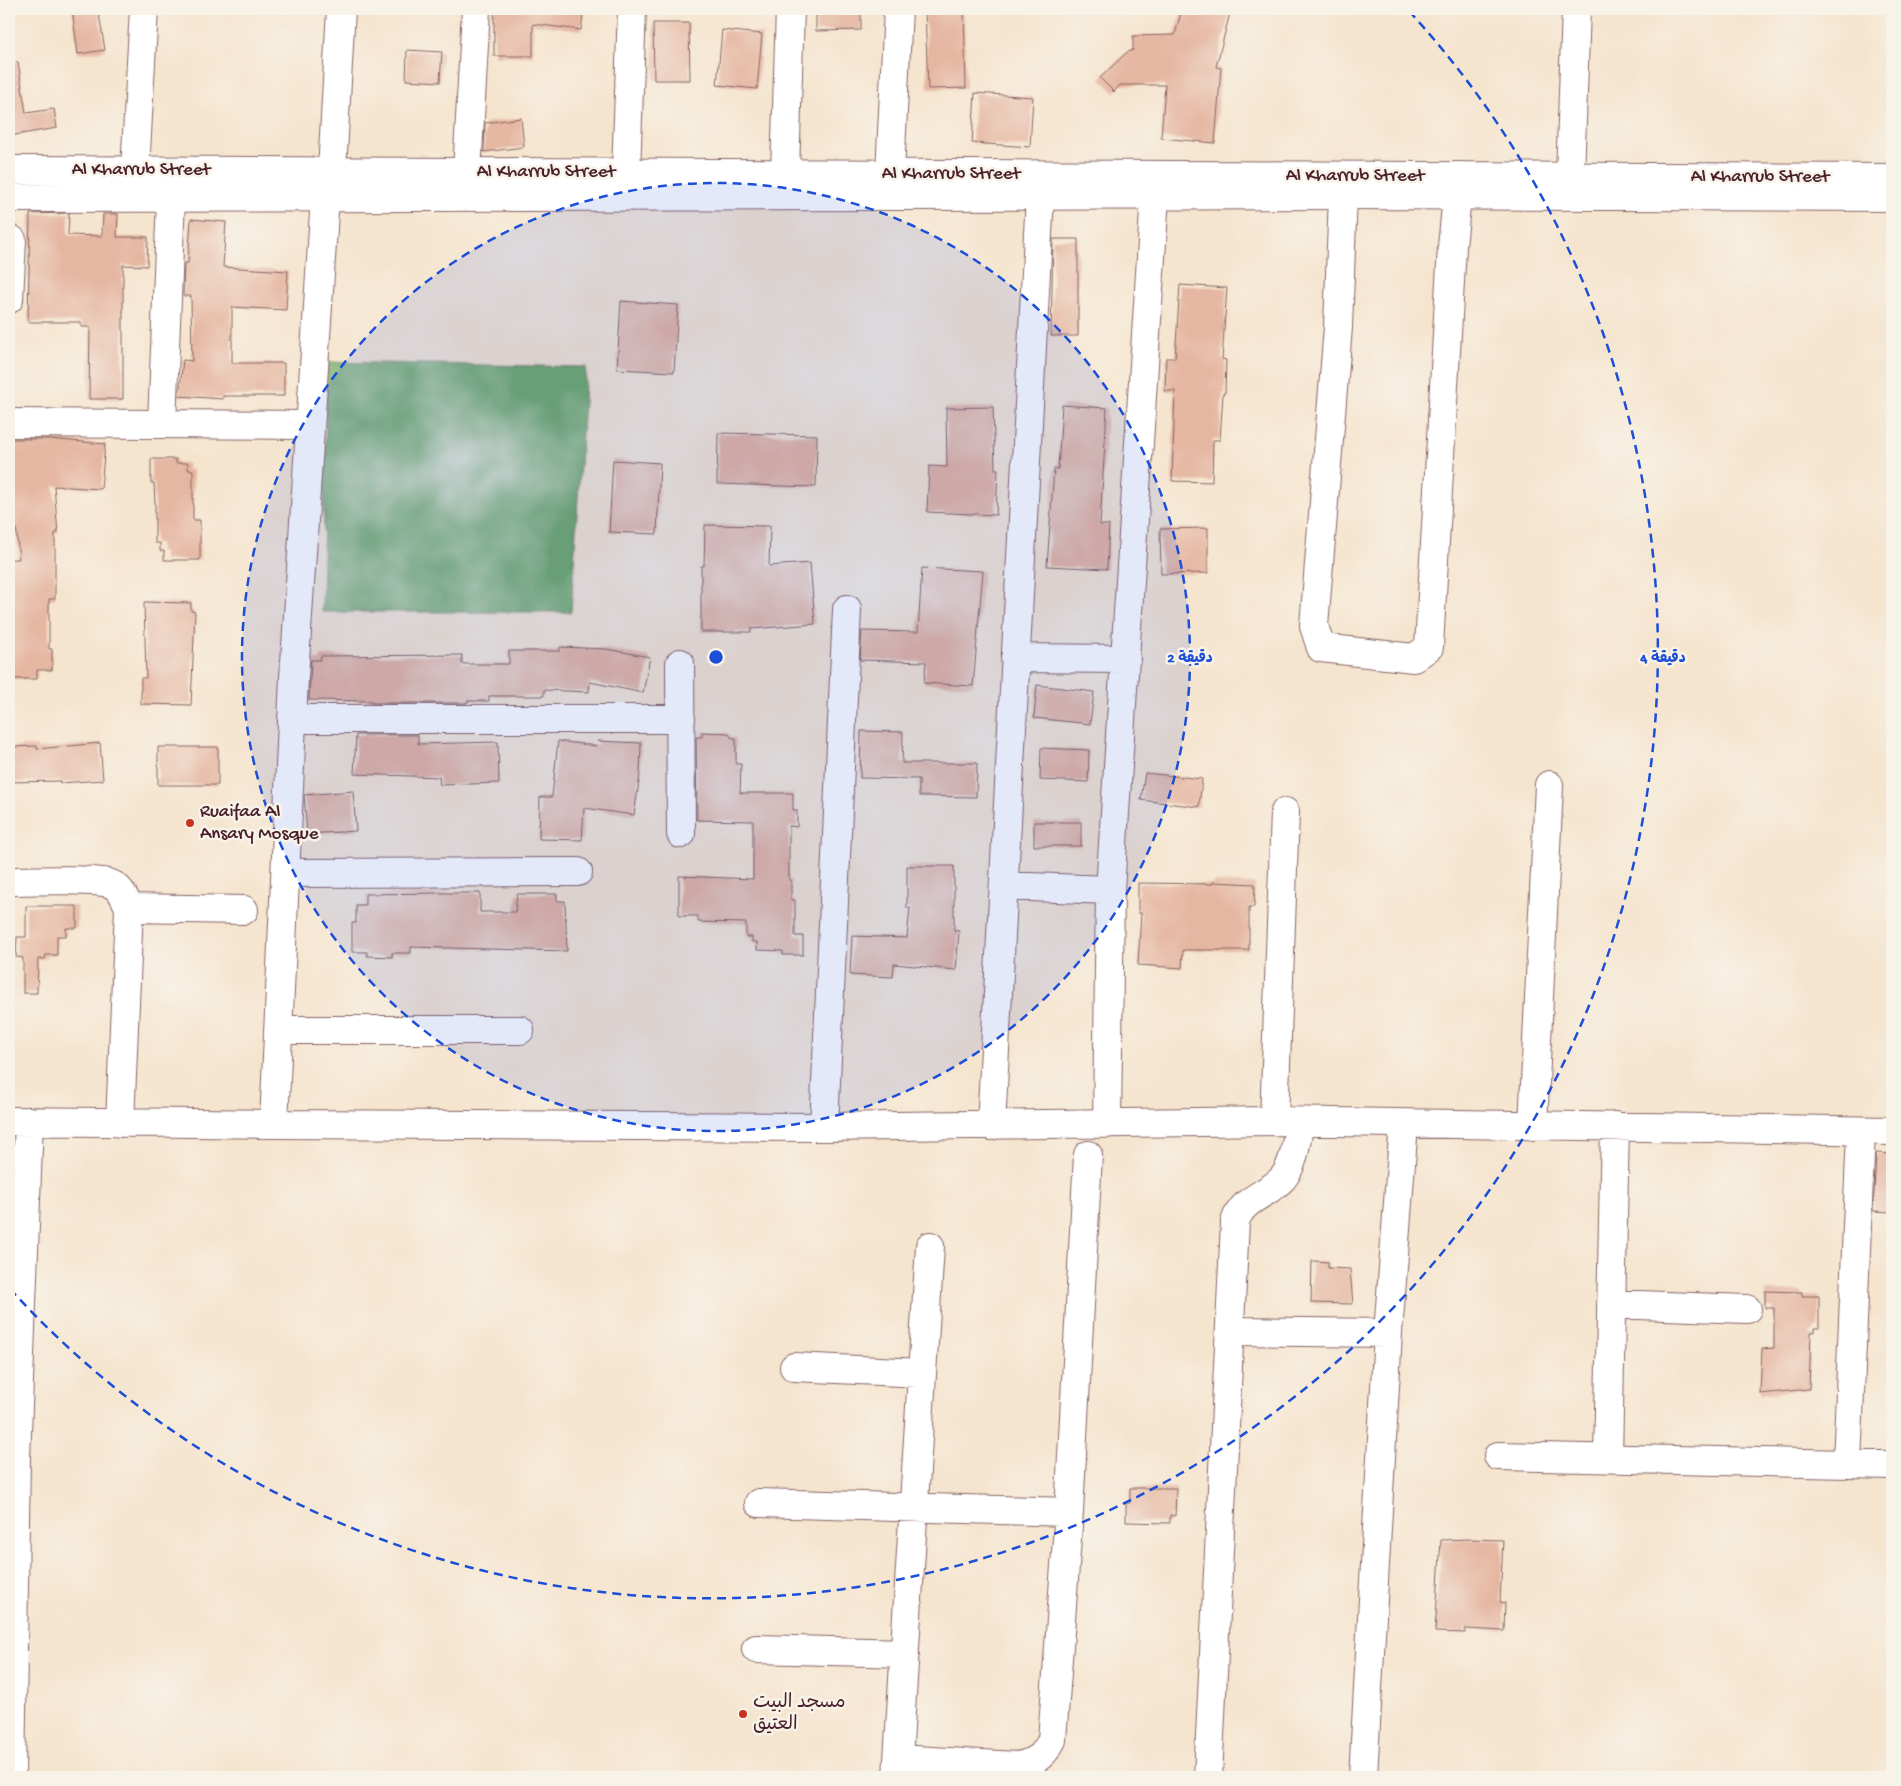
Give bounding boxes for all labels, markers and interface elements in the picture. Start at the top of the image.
street label: Al Kharrub Street [72,159,213,182]
street label: Al Kharrub Street [477,161,618,184]
street label: Al Kharrub Street [882,163,1023,186]
street label: Al Kharrub Street [1286,165,1427,188]
street label: Al Kharrub Street [1691,166,1832,189]
centre of rings [707,648,725,666]
text: 2 دقيقة [1167,649,1213,668]
text: 4 دقيقة [1639,649,1686,668]
place label: Ruaifaa Al Ansary Mosque [200,801,319,846]
marker: Ruaifaa Al Ansary Mosque [184,817,196,829]
place label: مسجد البيت العتيق [753,1692,846,1737]
marker: مسجد البيت العتيق [737,1708,749,1720]

